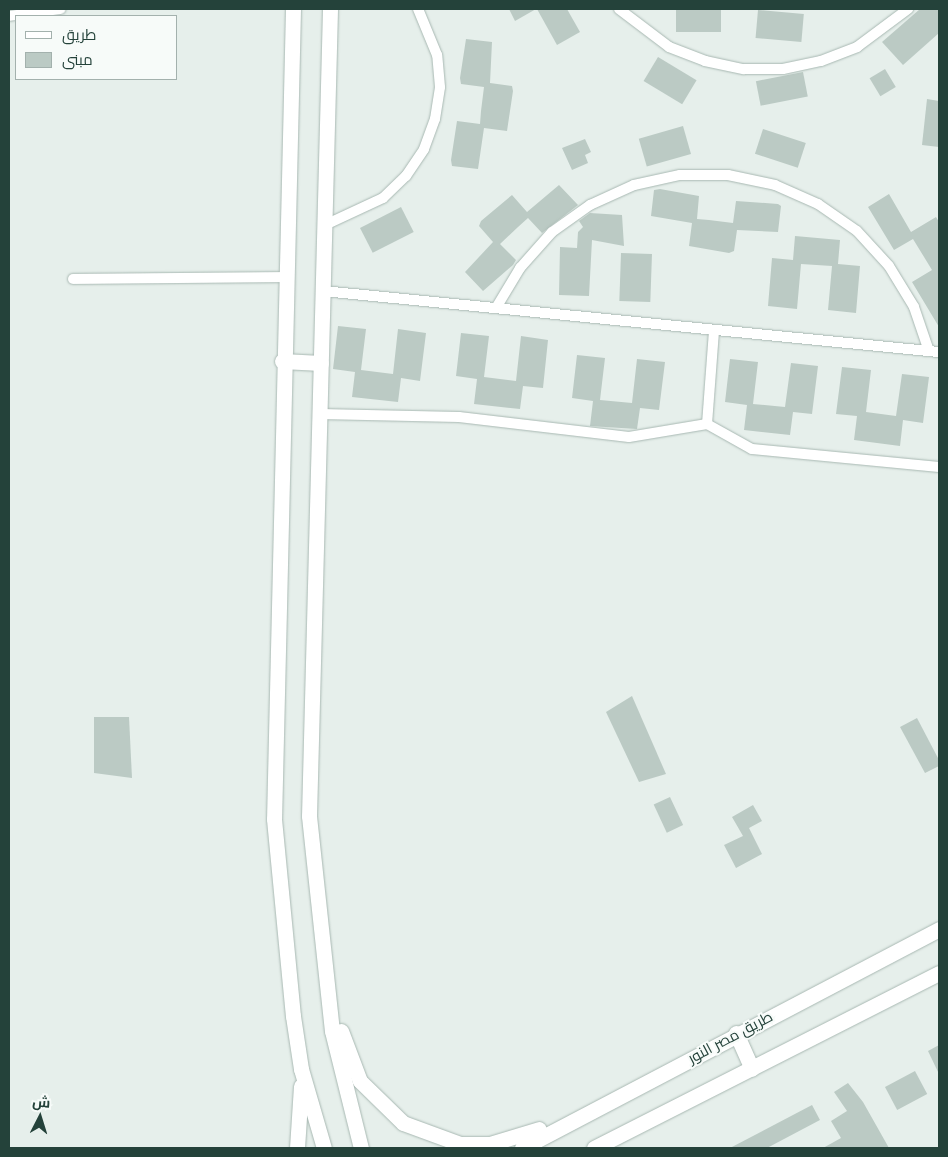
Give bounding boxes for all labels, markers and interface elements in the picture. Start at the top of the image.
legend [15,15,178,80]
text: طريق [62,25,96,44]
text: مبنى [62,50,93,69]
street label: طريق مصر النور [684,1007,776,1067]
north arrow [15,1092,65,1142]
text: ش [32,1092,51,1112]

